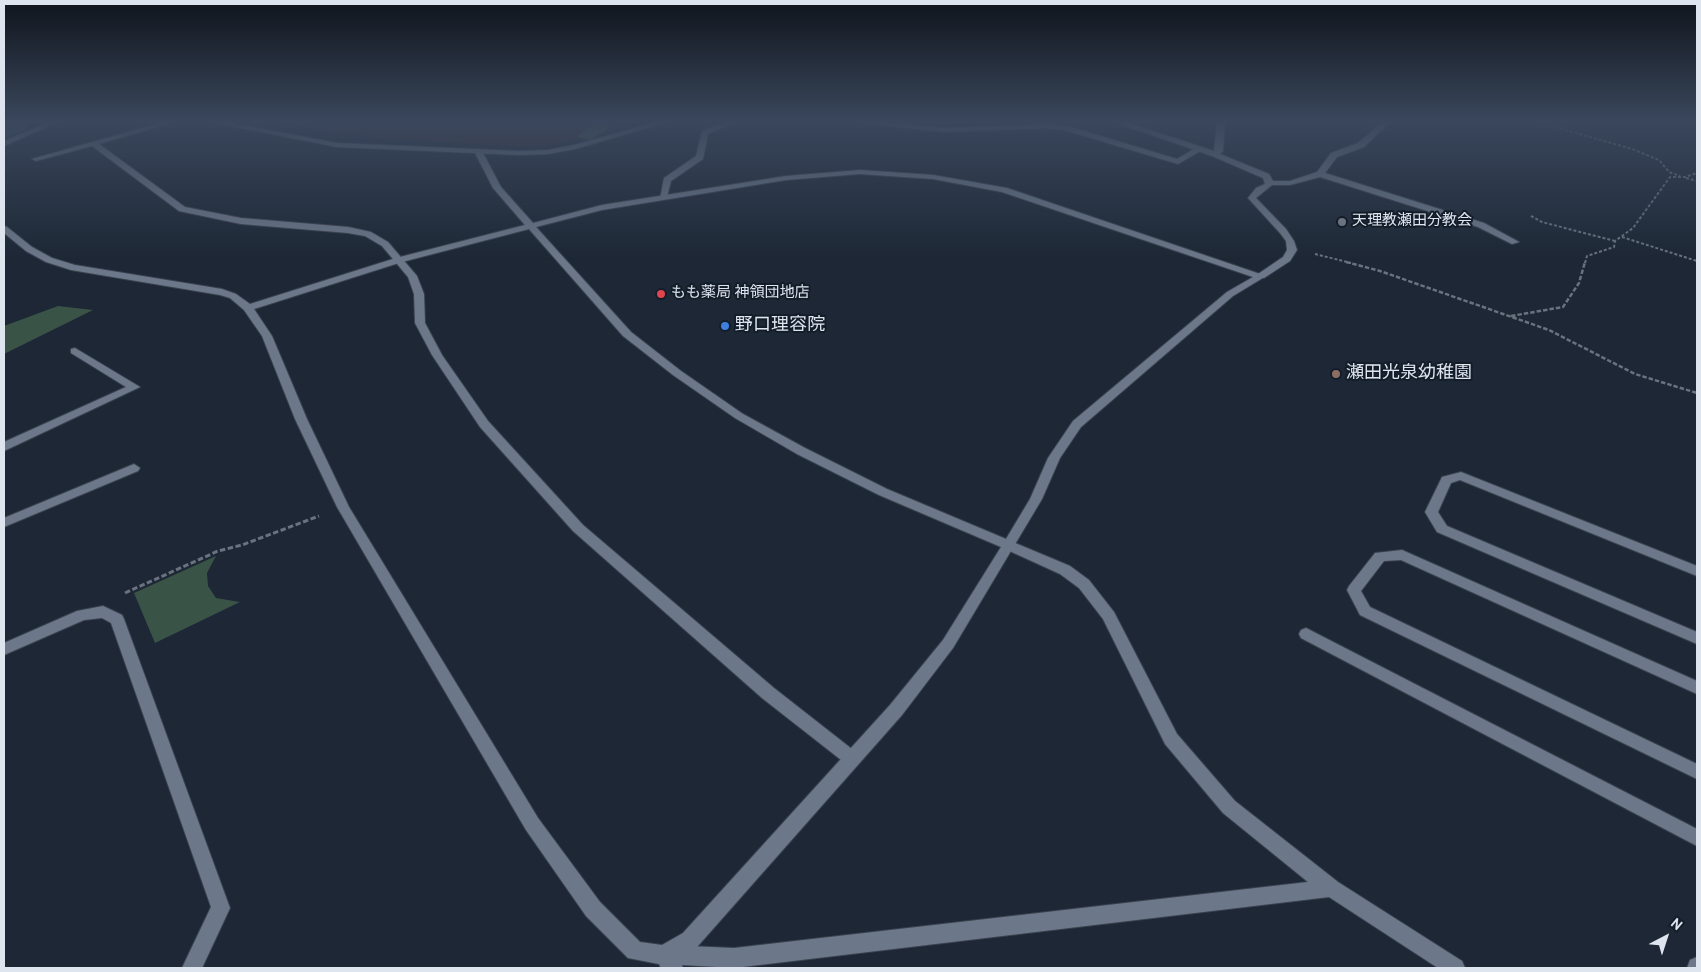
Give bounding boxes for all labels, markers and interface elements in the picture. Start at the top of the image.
place label: 天理教瀬田分教会 [1352,213,1472,231]
marker: 天理教瀬田分教会 [1336,216,1348,228]
place label: もも薬局 神領団地店 [671,285,810,303]
marker: もも薬局 神領団地店 [655,288,667,300]
place label: 野口理容院 [735,315,825,337]
marker: 野口理容院 [719,320,731,332]
place label: 瀬田光泉幼稚園 [1346,363,1472,385]
marker: 瀬田光泉幼稚園 [1330,368,1342,380]
north arrow [1641,912,1691,962]
text: N [1667,915,1685,935]

